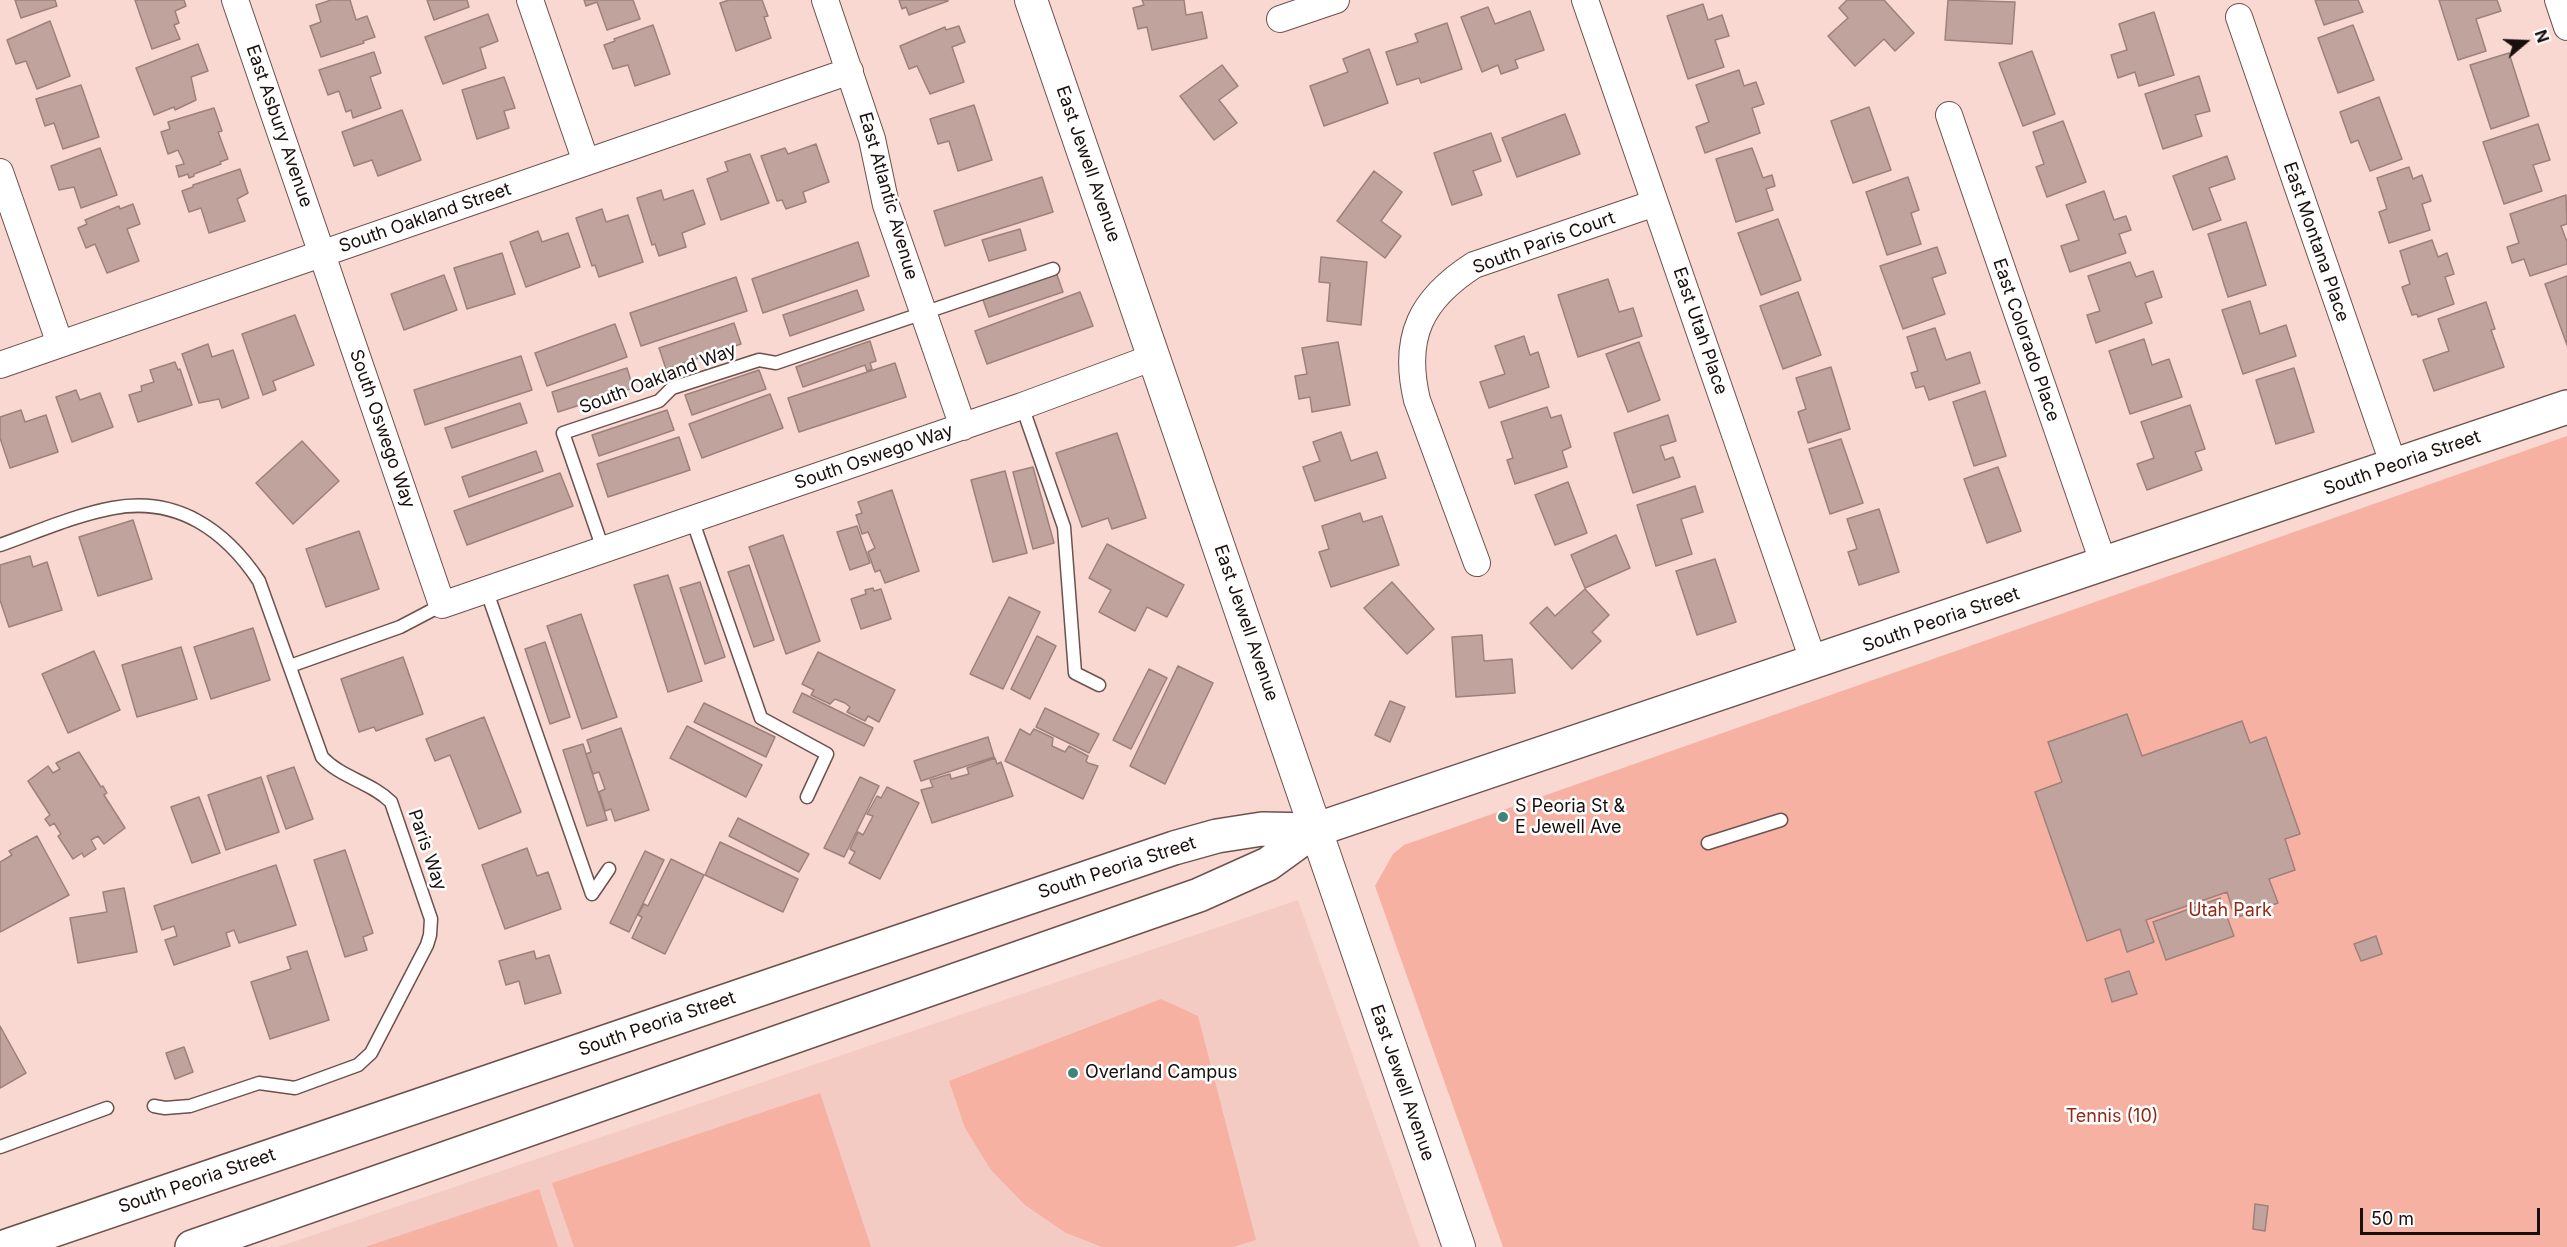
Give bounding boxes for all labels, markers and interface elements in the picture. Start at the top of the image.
north arrow [2495,12,2555,72]
text: N [2531,27,2553,45]
street label: East Asbury Avenue [241,42,317,210]
street label: East Jewell Avenue [1051,83,1125,245]
street label: East Atlantic Avenue [854,110,922,282]
street label: East Montana Place [2278,159,2354,325]
street label: South Oakland Street [336,178,514,258]
street label: South Paris Court [1470,207,1618,279]
street label: East Colorado Place [1988,256,2064,424]
street label: East Utah Place [1668,264,1732,398]
street label: South Oakland Way [577,339,739,419]
street label: South Oswego Way [345,347,419,511]
street label: South Oswego Way [792,420,956,494]
street label: South Peoria Street [2321,426,2483,500]
street label: East Jewell Avenue [1209,542,1283,704]
street label: South Peoria Street [1860,583,2022,657]
place label: S Peoria St & E Jewell Ave [1515,796,1625,838]
street label: Paris Way [403,807,451,893]
marker: S Peoria St & E Jewell Ave [1496,810,1510,824]
street label: South Peoria Street [1035,832,1199,904]
park label: Utah Park [2188,900,2272,922]
street label: South Peoria Street [576,987,738,1061]
street label: East Jewell Avenue [1365,1002,1439,1164]
place label: Overland Campus [1085,1062,1237,1084]
marker: Overland Campus [1066,1066,1080,1080]
park label: Tennis (10) [2066,1106,2158,1128]
street label: South Peoria Street [116,1144,278,1218]
scale bar [2363,1196,2543,1234]
text: 50 m [2371,1208,2414,1229]

